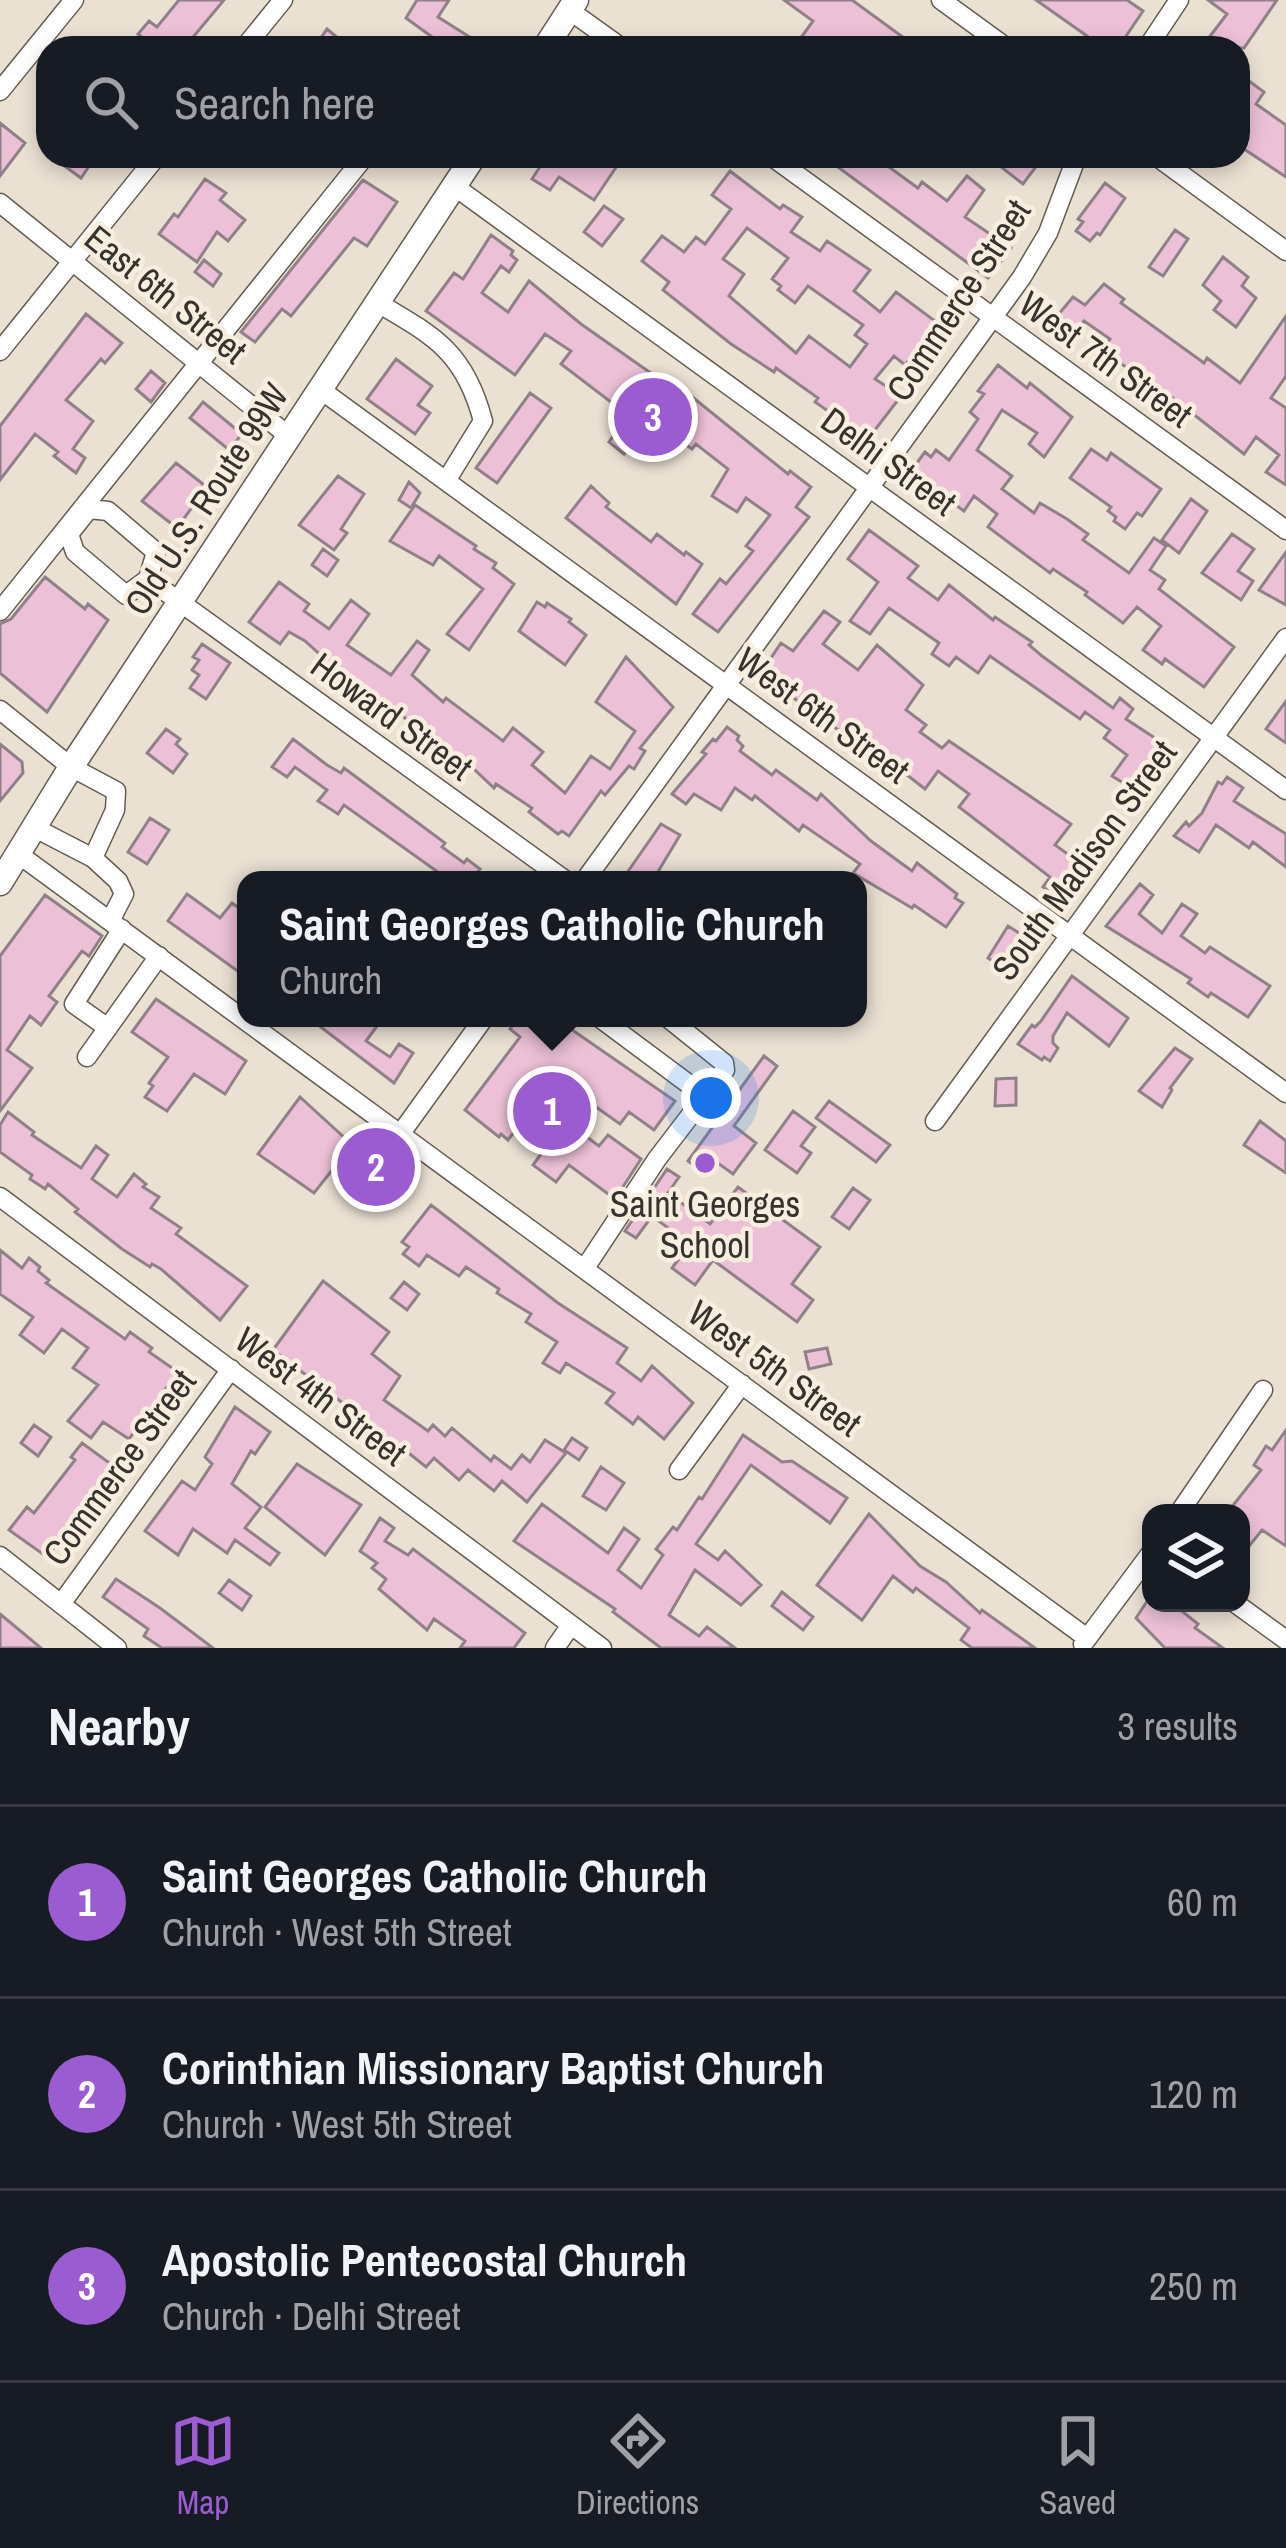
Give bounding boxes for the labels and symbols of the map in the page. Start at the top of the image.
street label: Commerce Street [875,190,1041,410]
street label: East 6th Street [75,214,257,374]
street label: West 7th Street [1010,280,1202,438]
pin: 3 [614,372,692,462]
street label: Old U.S. Route 99W [113,374,299,624]
street label: Delhi Street [812,396,966,526]
street label: West 6th Street [727,636,919,794]
street label: Howard Street [302,641,482,791]
street label: South Madison Street [981,730,1187,990]
pin: 1 [513,1066,591,1156]
your location [681,1068,741,1128]
pin: 2 [337,1122,415,1212]
marker: Saint Georges School [692,1150,718,1176]
place label: Saint Georges School [610,1180,800,1269]
street label: West 5th Street [679,1289,871,1447]
street label: West 4th Street [226,1316,416,1476]
street label: Commerce Street [32,1359,206,1575]

